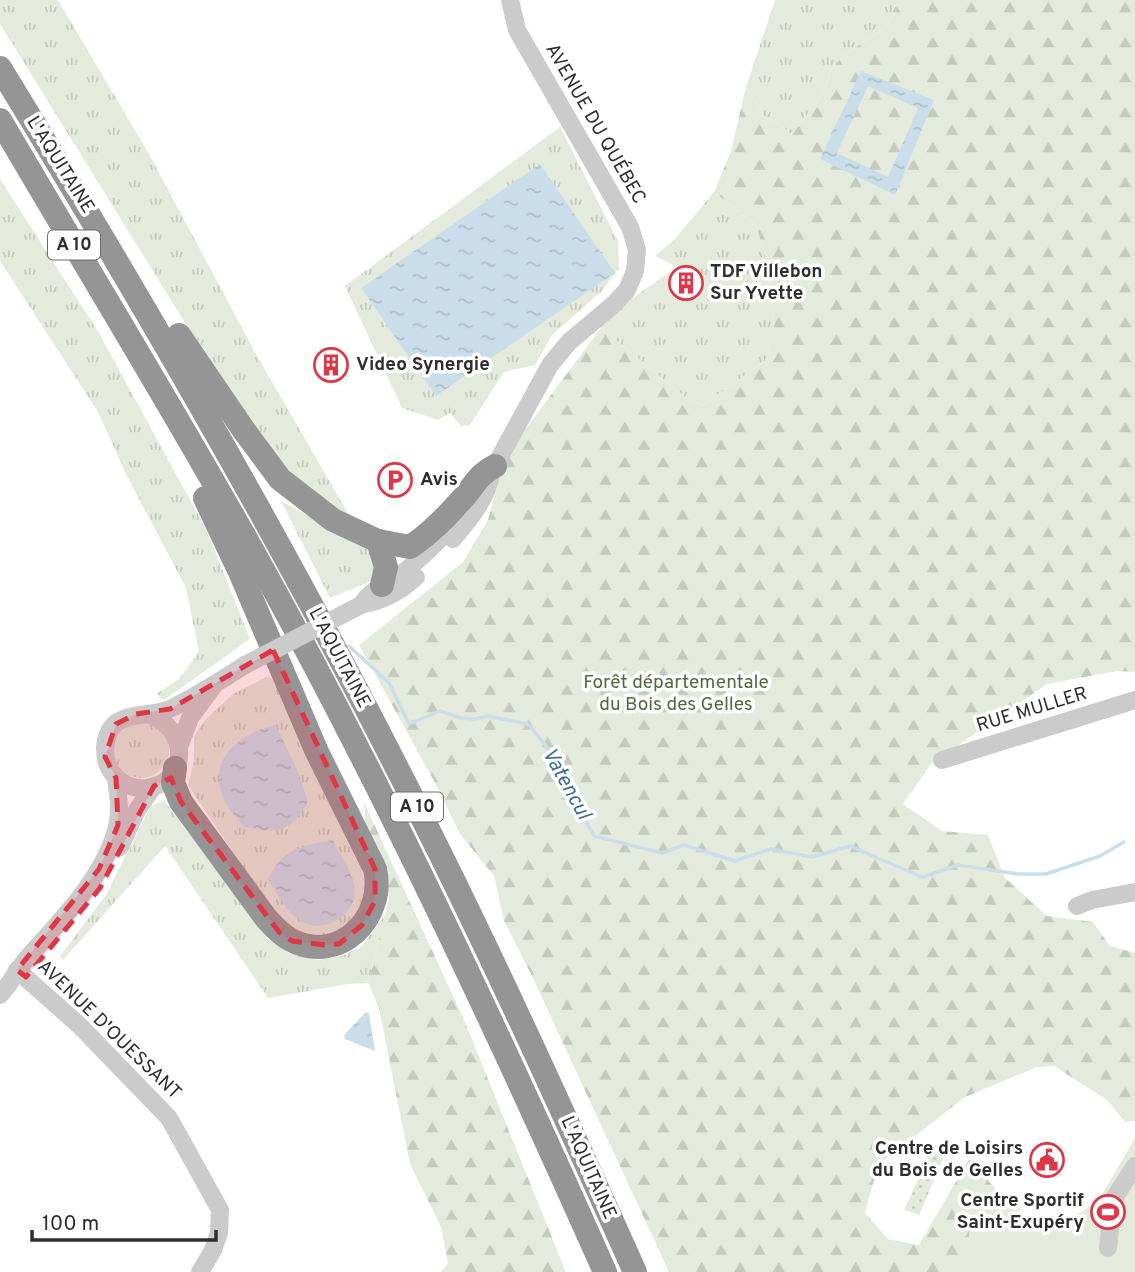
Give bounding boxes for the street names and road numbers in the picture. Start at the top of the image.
street label: AVENUE DU QUÉBEC [539,39,652,208]
street label: L'AQUITAINE [21,112,99,218]
road number: A 10 [48,230,100,260]
street label: L'AQUITAINE [302,604,376,712]
street label: RUE MULLER [974,682,1090,738]
road number: A 10 [391,792,443,822]
street label: AVENUE D'OUESSANT [32,955,186,1105]
street label: L'AQUITAINE [555,1113,621,1223]

